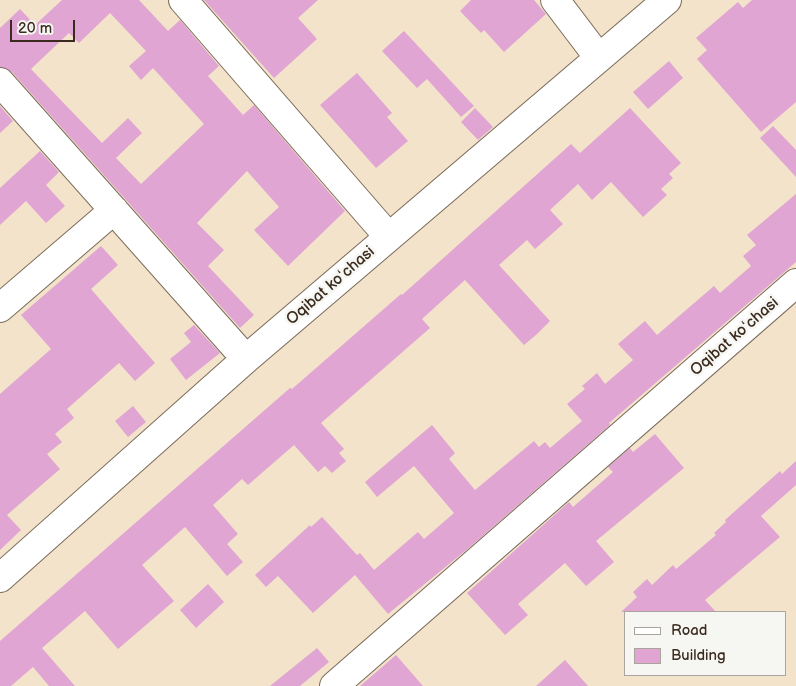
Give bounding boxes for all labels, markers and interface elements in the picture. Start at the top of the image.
scale bar [12,10,78,42]
text: 20 m [18,19,52,38]
street label: Oqibat koʻchasi [283,242,379,330]
street label: Oqibat koʻchasi [687,293,783,381]
legend [624,611,786,676]
text: Road [671,621,707,640]
text: Building [671,646,726,665]

